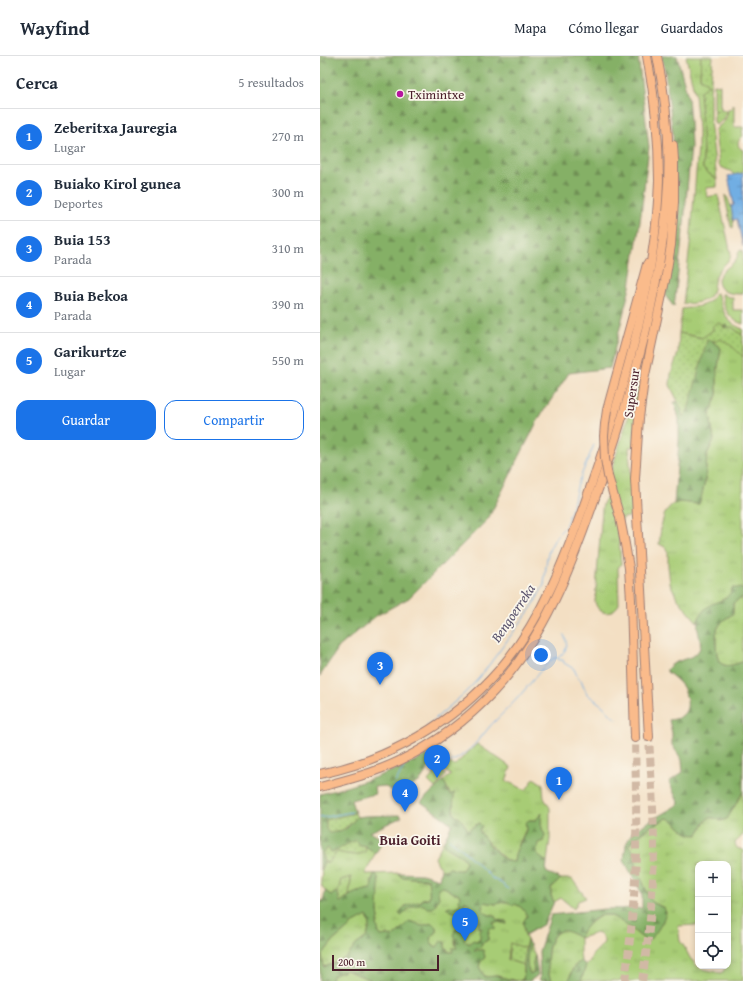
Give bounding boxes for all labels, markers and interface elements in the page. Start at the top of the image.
text: Wayfind [20,14,90,42]
text: Mapa [514,18,546,38]
text: Cómo llegar [568,18,639,38]
text: Guardados [661,18,723,38]
text: Cerca [16,70,58,95]
text: 5 resultados [238,73,304,92]
place label: Tximintxe [408,85,464,104]
marker: Tximintxe [395,89,405,99]
text: Zeberitxa Jauregia [54,117,177,138]
text: 1 [26,127,32,146]
text: 270 m [272,127,304,146]
text: Lugar [54,138,85,157]
text: Buiako Kirol gunea [54,173,181,194]
text: 2 [26,183,32,202]
text: 300 m [272,183,304,202]
text: Deportes [54,194,103,213]
text: Buia 153 [54,229,111,250]
text: 3 [26,239,32,258]
text: 310 m [272,239,304,258]
text: Parada [54,250,92,269]
text: Buia Bekoa [54,285,128,306]
text: 4 [26,295,32,314]
text: 390 m [272,295,304,314]
text: Parada [54,306,92,325]
text: Garikurtze [54,341,127,362]
text: 5 [26,351,32,370]
text: 550 m [272,351,304,370]
text: Lugar [54,362,85,381]
street label: Supersur [619,367,644,419]
button: Guardar [16,400,156,440]
button: Compartir [164,400,304,440]
water label: Bengoerreka [486,579,540,647]
your location [531,645,551,665]
pin: 3 [367,652,393,685]
pin: 2 [424,745,450,778]
pin: 1 [546,767,572,800]
pin: 4 [392,779,418,812]
district label: Buia Goiti [379,830,441,850]
map controls [695,861,731,969]
button: + [695,861,731,897]
button: − [695,897,731,933]
pin: 5 [452,908,478,941]
button: locate [695,933,731,969]
scale bar [332,953,439,972]
text: 200 m [338,954,365,970]

